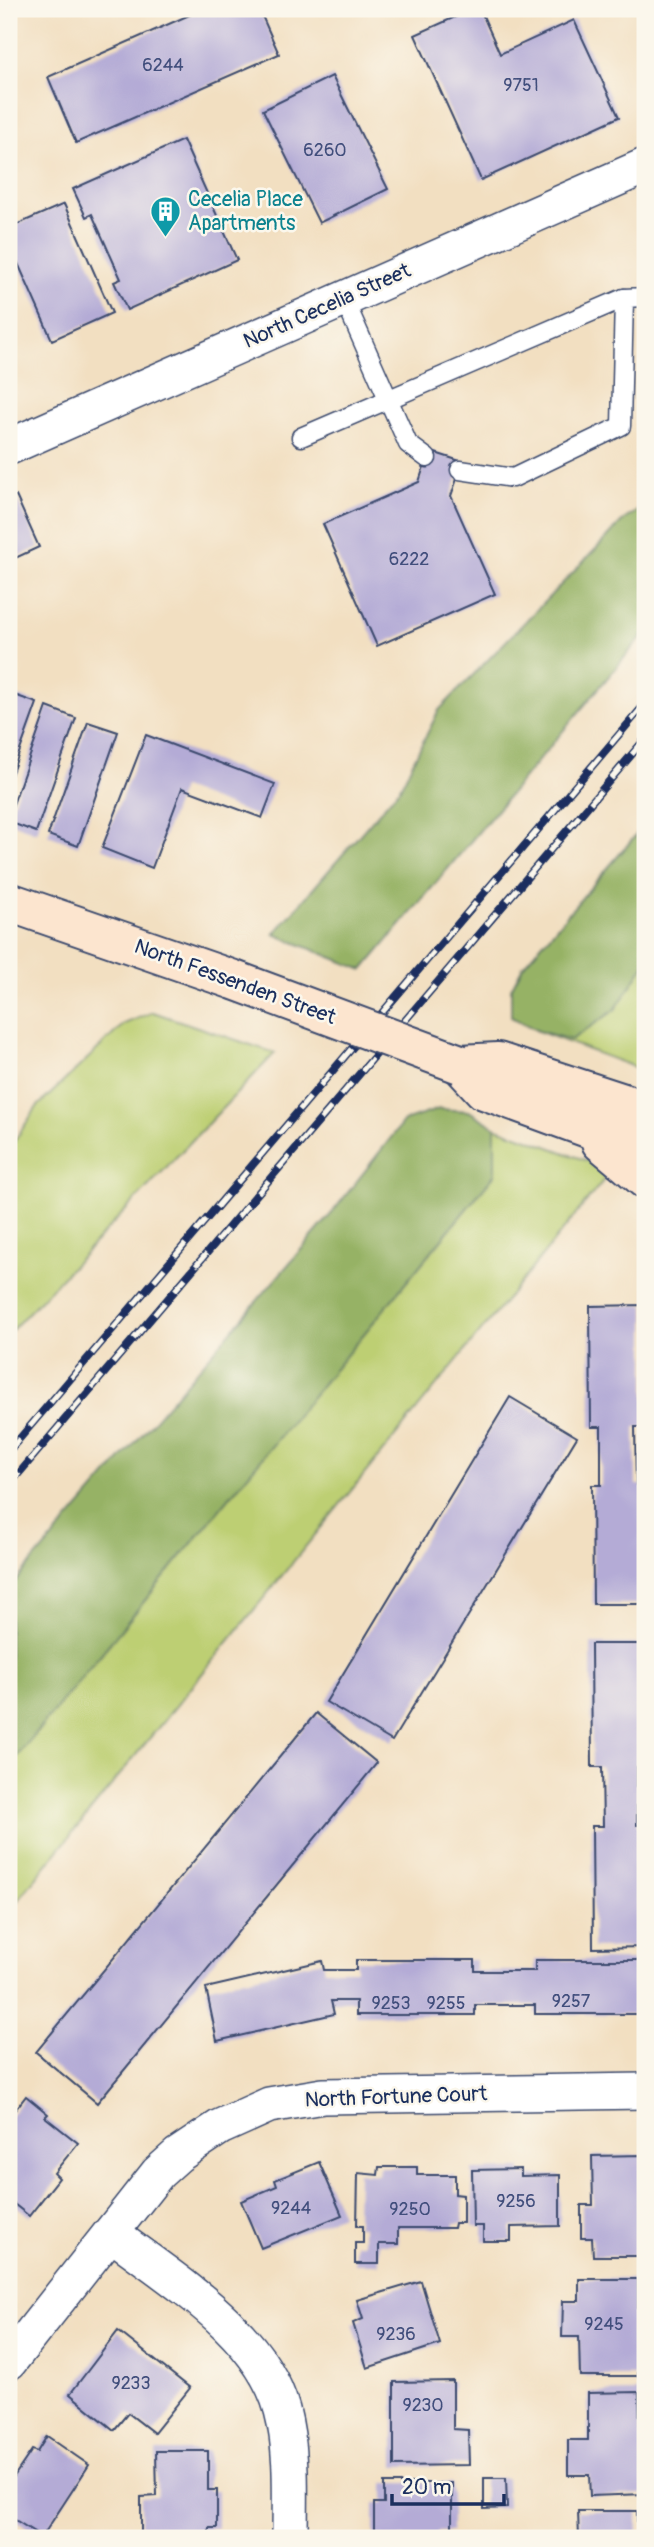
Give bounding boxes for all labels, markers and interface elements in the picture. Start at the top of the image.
house number: 6244 [142,54,184,77]
house number: 9751 [503,74,539,97]
house number: 6260 [303,139,347,162]
place label: Cecelia Place Apartments [188,186,303,237]
building icon: Cecelia Place Apartments [148,194,182,238]
street label: North Cecelia Street [239,257,415,355]
house number: 6222 [389,548,429,571]
street label: North Fessenden Street [130,933,340,1031]
house number: 9257 [552,1990,591,2013]
house number: 9253 [371,1992,411,2015]
house number: 9255 [427,1992,465,2015]
street label: North Fortune Court [304,2080,488,2114]
house number: 9256 [496,2190,536,2213]
house number: 9244 [271,2197,312,2220]
house number: 9250 [389,2198,431,2221]
house number: 9245 [584,2313,624,2336]
house number: 9236 [376,2323,416,2346]
house number: 9233 [112,2372,150,2395]
house number: 9230 [402,2394,444,2417]
scale bar [392,2463,504,2507]
text: 20 m [402,2474,451,2501]

